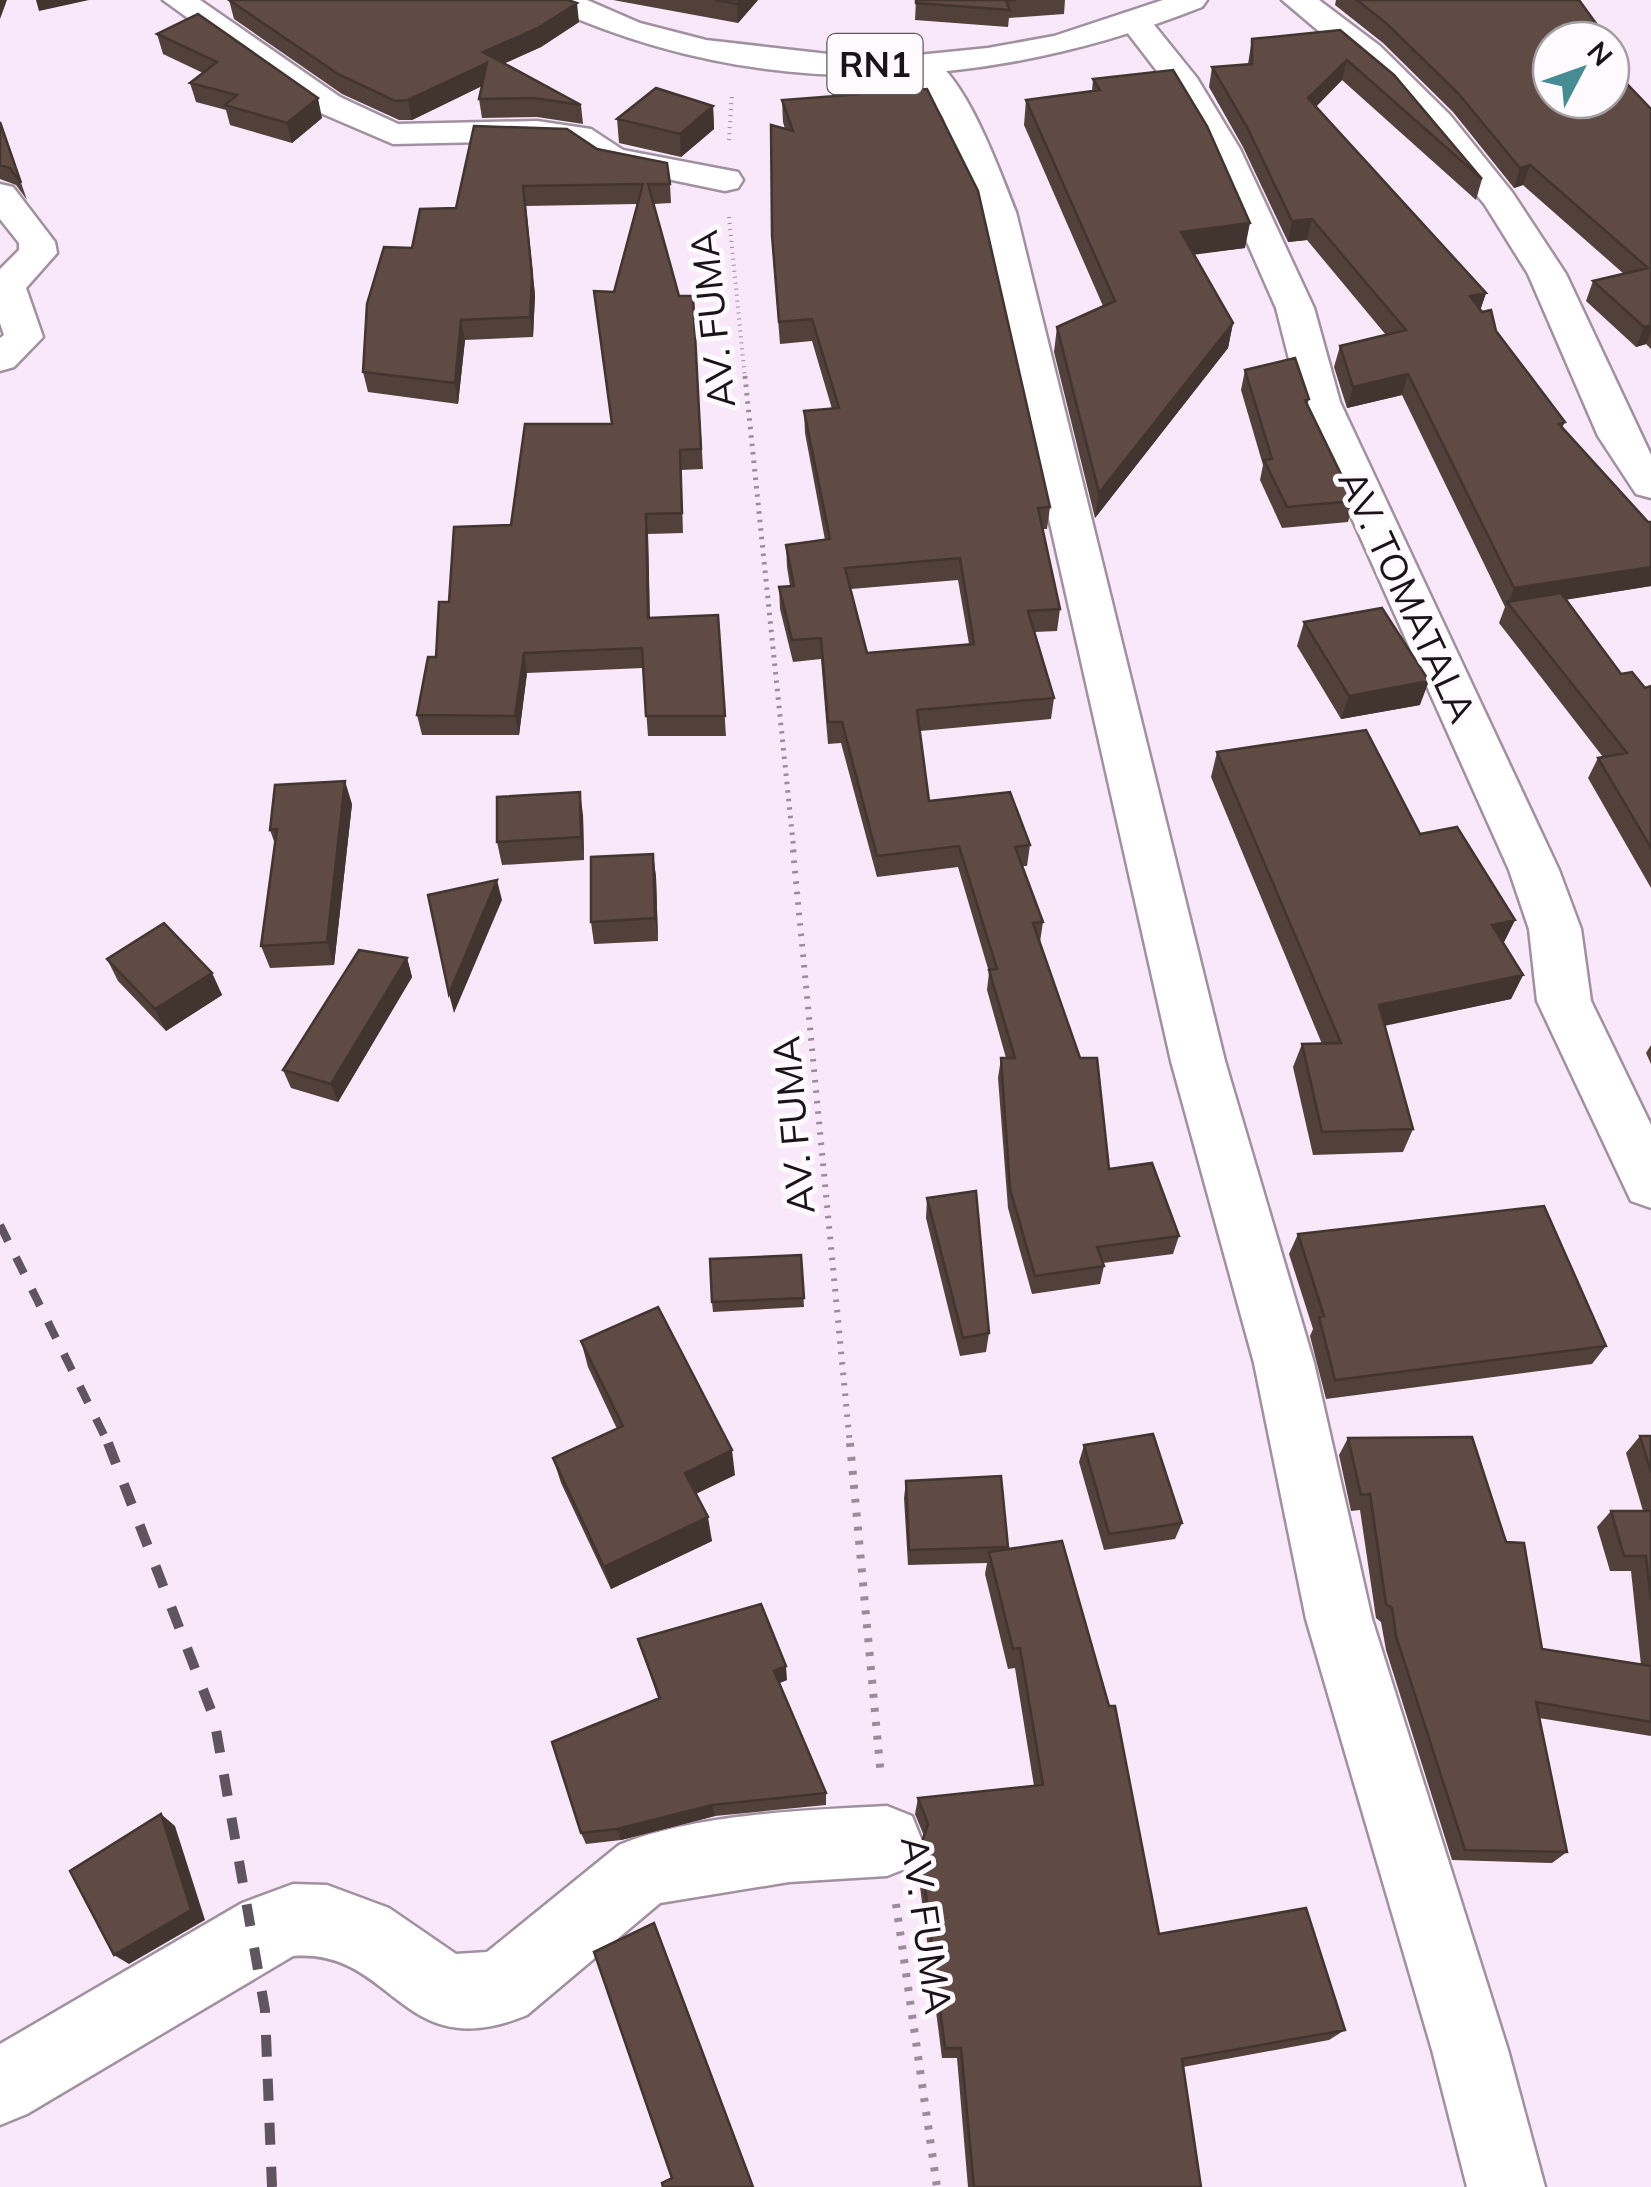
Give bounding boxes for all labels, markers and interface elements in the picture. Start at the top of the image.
north arrow [1531,20,1631,120]
road number: RN1 [828,34,922,94]
text: N [1580,34,1620,73]
street label: AV. FUMA [679,228,745,410]
street label: AV. TOMATALA [1329,462,1487,730]
street label: AV. FUMA [761,1034,825,1216]
street label: AV. FUMA [891,1833,963,2017]

